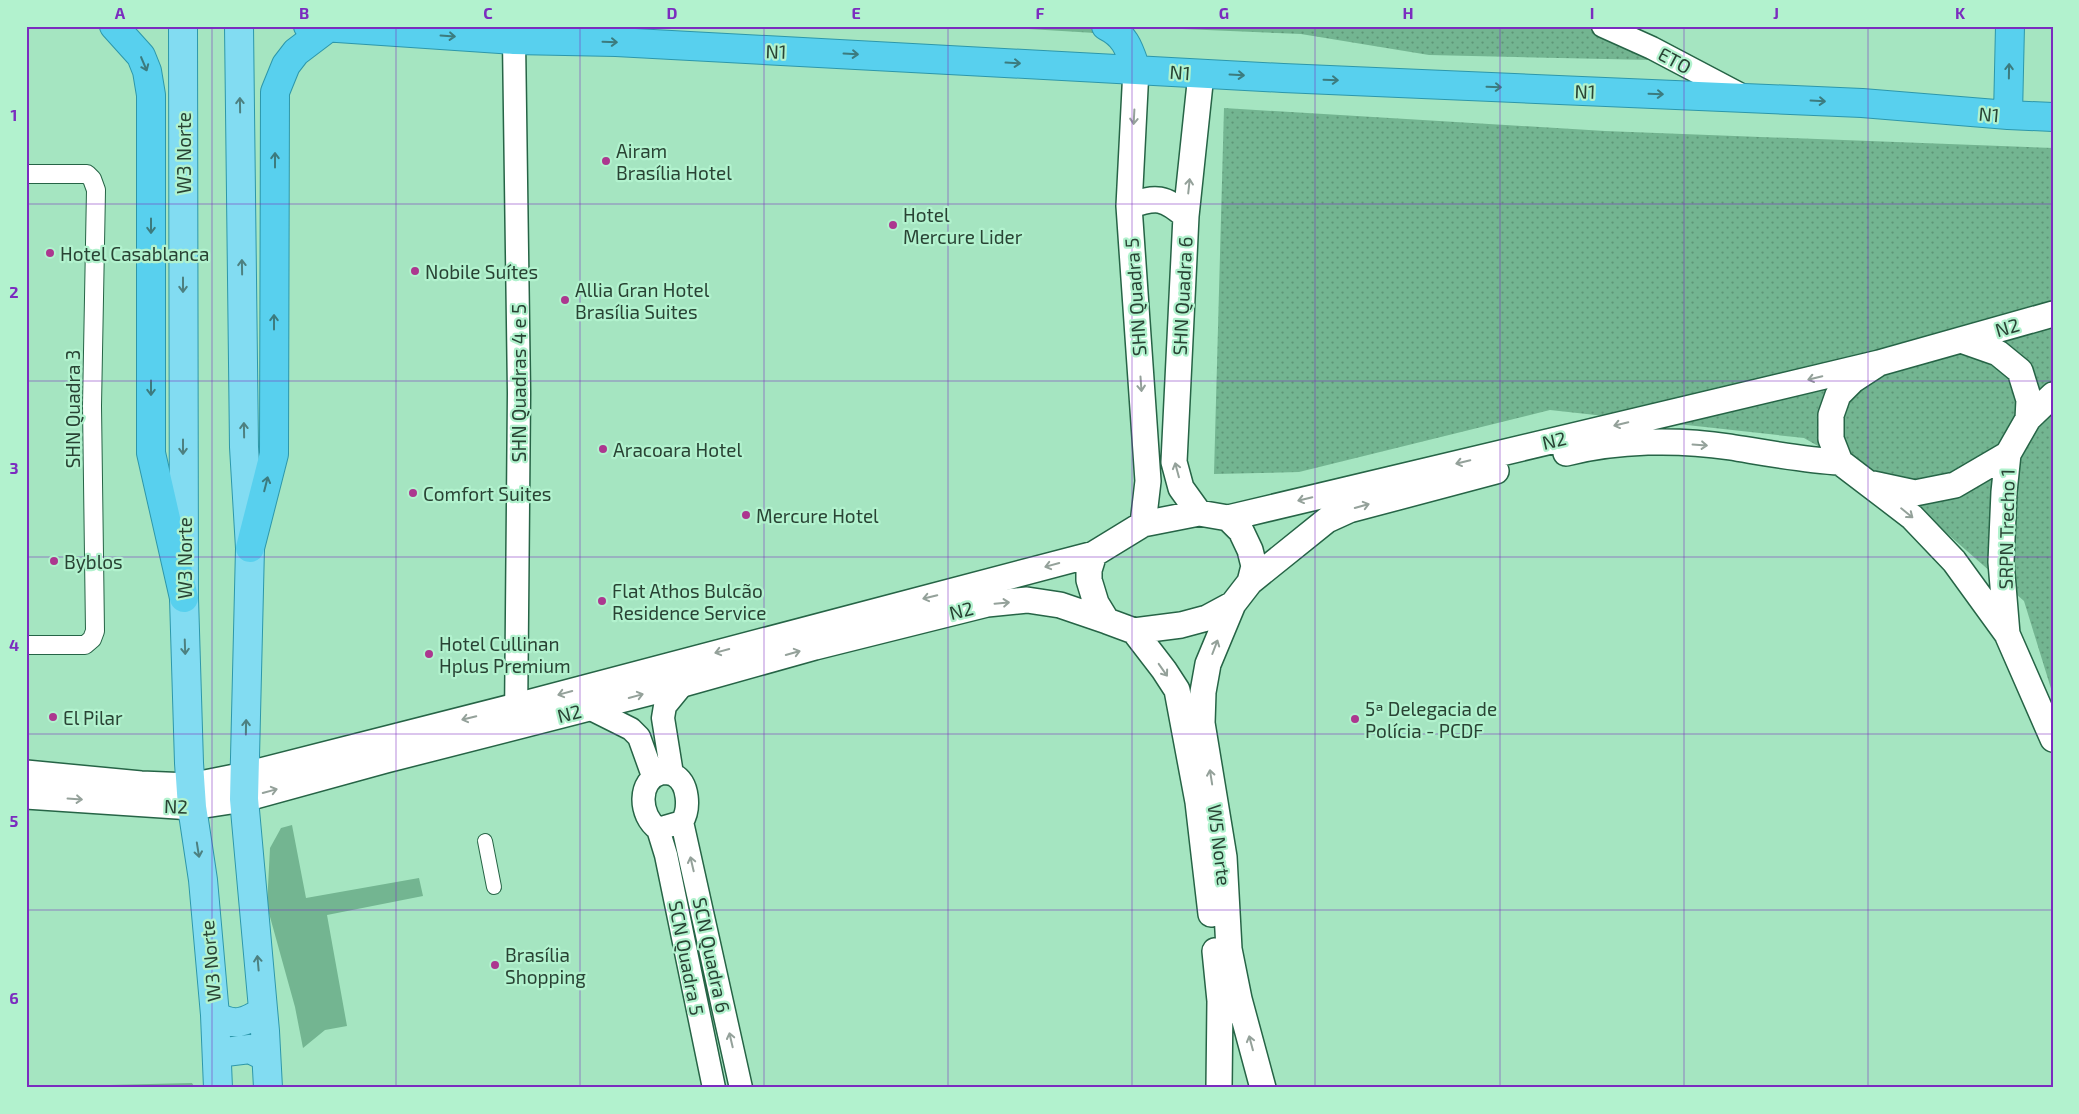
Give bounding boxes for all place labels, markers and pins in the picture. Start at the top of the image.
place label: Airam Brasília Hotel [616,139,732,184]
marker: Airam Brasília Hotel [600,155,612,167]
place label: Hotel Mercure Lider [903,203,1023,248]
marker: Hotel Mercure Lider [887,219,899,231]
place label: Hotel Casablanca [60,242,209,265]
marker: Hotel Casablanca [44,247,56,259]
place label: Nobile Suítes [425,260,538,283]
marker: Nobile Suítes [409,265,421,277]
place label: Allia Gran Hotel Brasília Suites [575,278,710,323]
marker: Allia Gran Hotel Brasília Suites [559,294,571,306]
place label: Aracoara Hotel [613,438,742,461]
marker: Aracoara Hotel [597,443,609,455]
place label: Comfort Suites [423,482,552,505]
marker: Comfort Suites [407,487,419,499]
place label: Mercure Hotel [756,504,879,527]
marker: Mercure Hotel [740,509,752,521]
place label: Byblos [64,550,123,573]
marker: Byblos [48,555,60,567]
place label: Flat Athos Bulcão Residence Service [612,579,767,624]
marker: Flat Athos Bulcão Residence Service [596,595,608,607]
place label: Hotel Cullinan Hplus Premium [439,632,571,677]
marker: Hotel Cullinan Hplus Premium [423,648,435,660]
place label: 5ª Delegacia de Polícia - PCDF [1365,697,1497,742]
place label: El Pilar [63,706,123,729]
marker: El Pilar [47,711,59,723]
marker: 5ª Delegacia de Polícia - PCDF [1349,713,1361,725]
place label: Brasília Shopping [505,943,586,988]
marker: Brasília Shopping [489,959,501,971]

